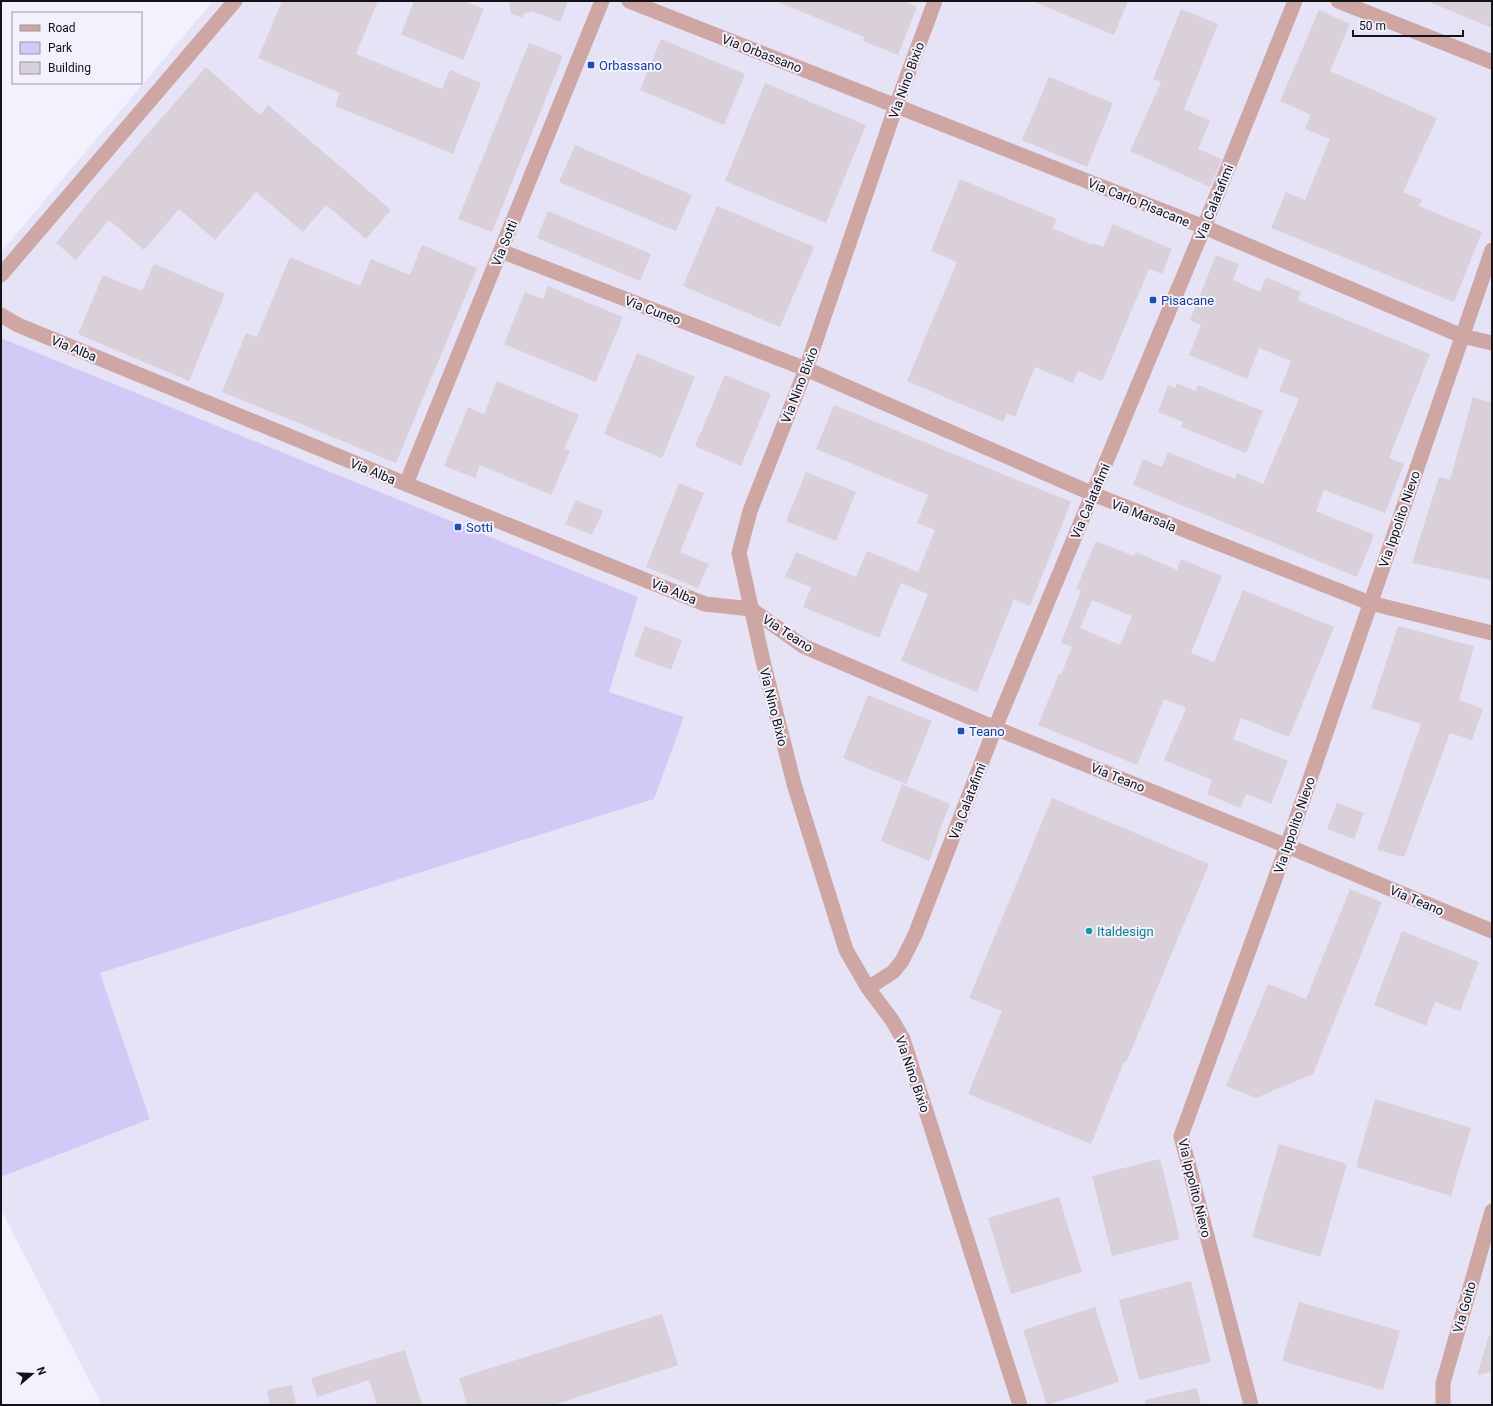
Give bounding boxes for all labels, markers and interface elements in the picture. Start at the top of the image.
legend [12,12,142,84]
scale bar [1353,12,1463,38]
text: 50 m [1359,19,1386,33]
text: Road [48,21,76,35]
street label: Via Orbassano [720,31,804,76]
street label: Via Nino Bixio [886,40,927,120]
text: Park [48,41,73,55]
place label: Orbassano [599,58,662,73]
marker: Orbassano [586,60,596,70]
text: Building [48,61,91,75]
street label: Via Calatafimi [1192,162,1237,242]
street label: Via Carlo Pisacane [1086,175,1192,230]
street label: Via Sotti [488,218,521,269]
street label: Via Cuneo [623,293,683,328]
place label: Pisacane [1161,293,1214,308]
marker: Pisacane [1148,295,1158,305]
street label: Via Alba [49,333,99,364]
street label: Via Nino Bixio [778,345,821,425]
street label: Via Alba [348,456,398,487]
street label: Via Calatafimi [1068,461,1113,541]
street label: Via Ippolito Nievo [1376,469,1423,569]
street label: Via Marsala [1109,496,1179,535]
place label: Sotti [466,520,493,535]
marker: Sotti [453,522,463,532]
street label: Via Alba [649,576,699,607]
street label: Via Teano [760,612,816,655]
street label: Via Nino Bixio [757,666,791,748]
place label: Teano [969,724,1005,739]
marker: Teano [956,726,966,736]
street label: Via Teano [1088,760,1147,795]
street label: Via Calatafimi [946,761,989,841]
street label: Via Ippolito Nievo [1271,775,1318,875]
street label: Via Teano [1388,882,1446,919]
place label: Italdesign [1097,924,1154,939]
marker: Italdesign [1084,926,1094,936]
street label: Via Nino Bixio [892,1034,933,1115]
street label: Via Ippolito Nievo [1175,1137,1214,1239]
street label: Via Goito [1450,1280,1479,1335]
north arrow [12,1354,52,1394]
text: N [34,1365,48,1377]

